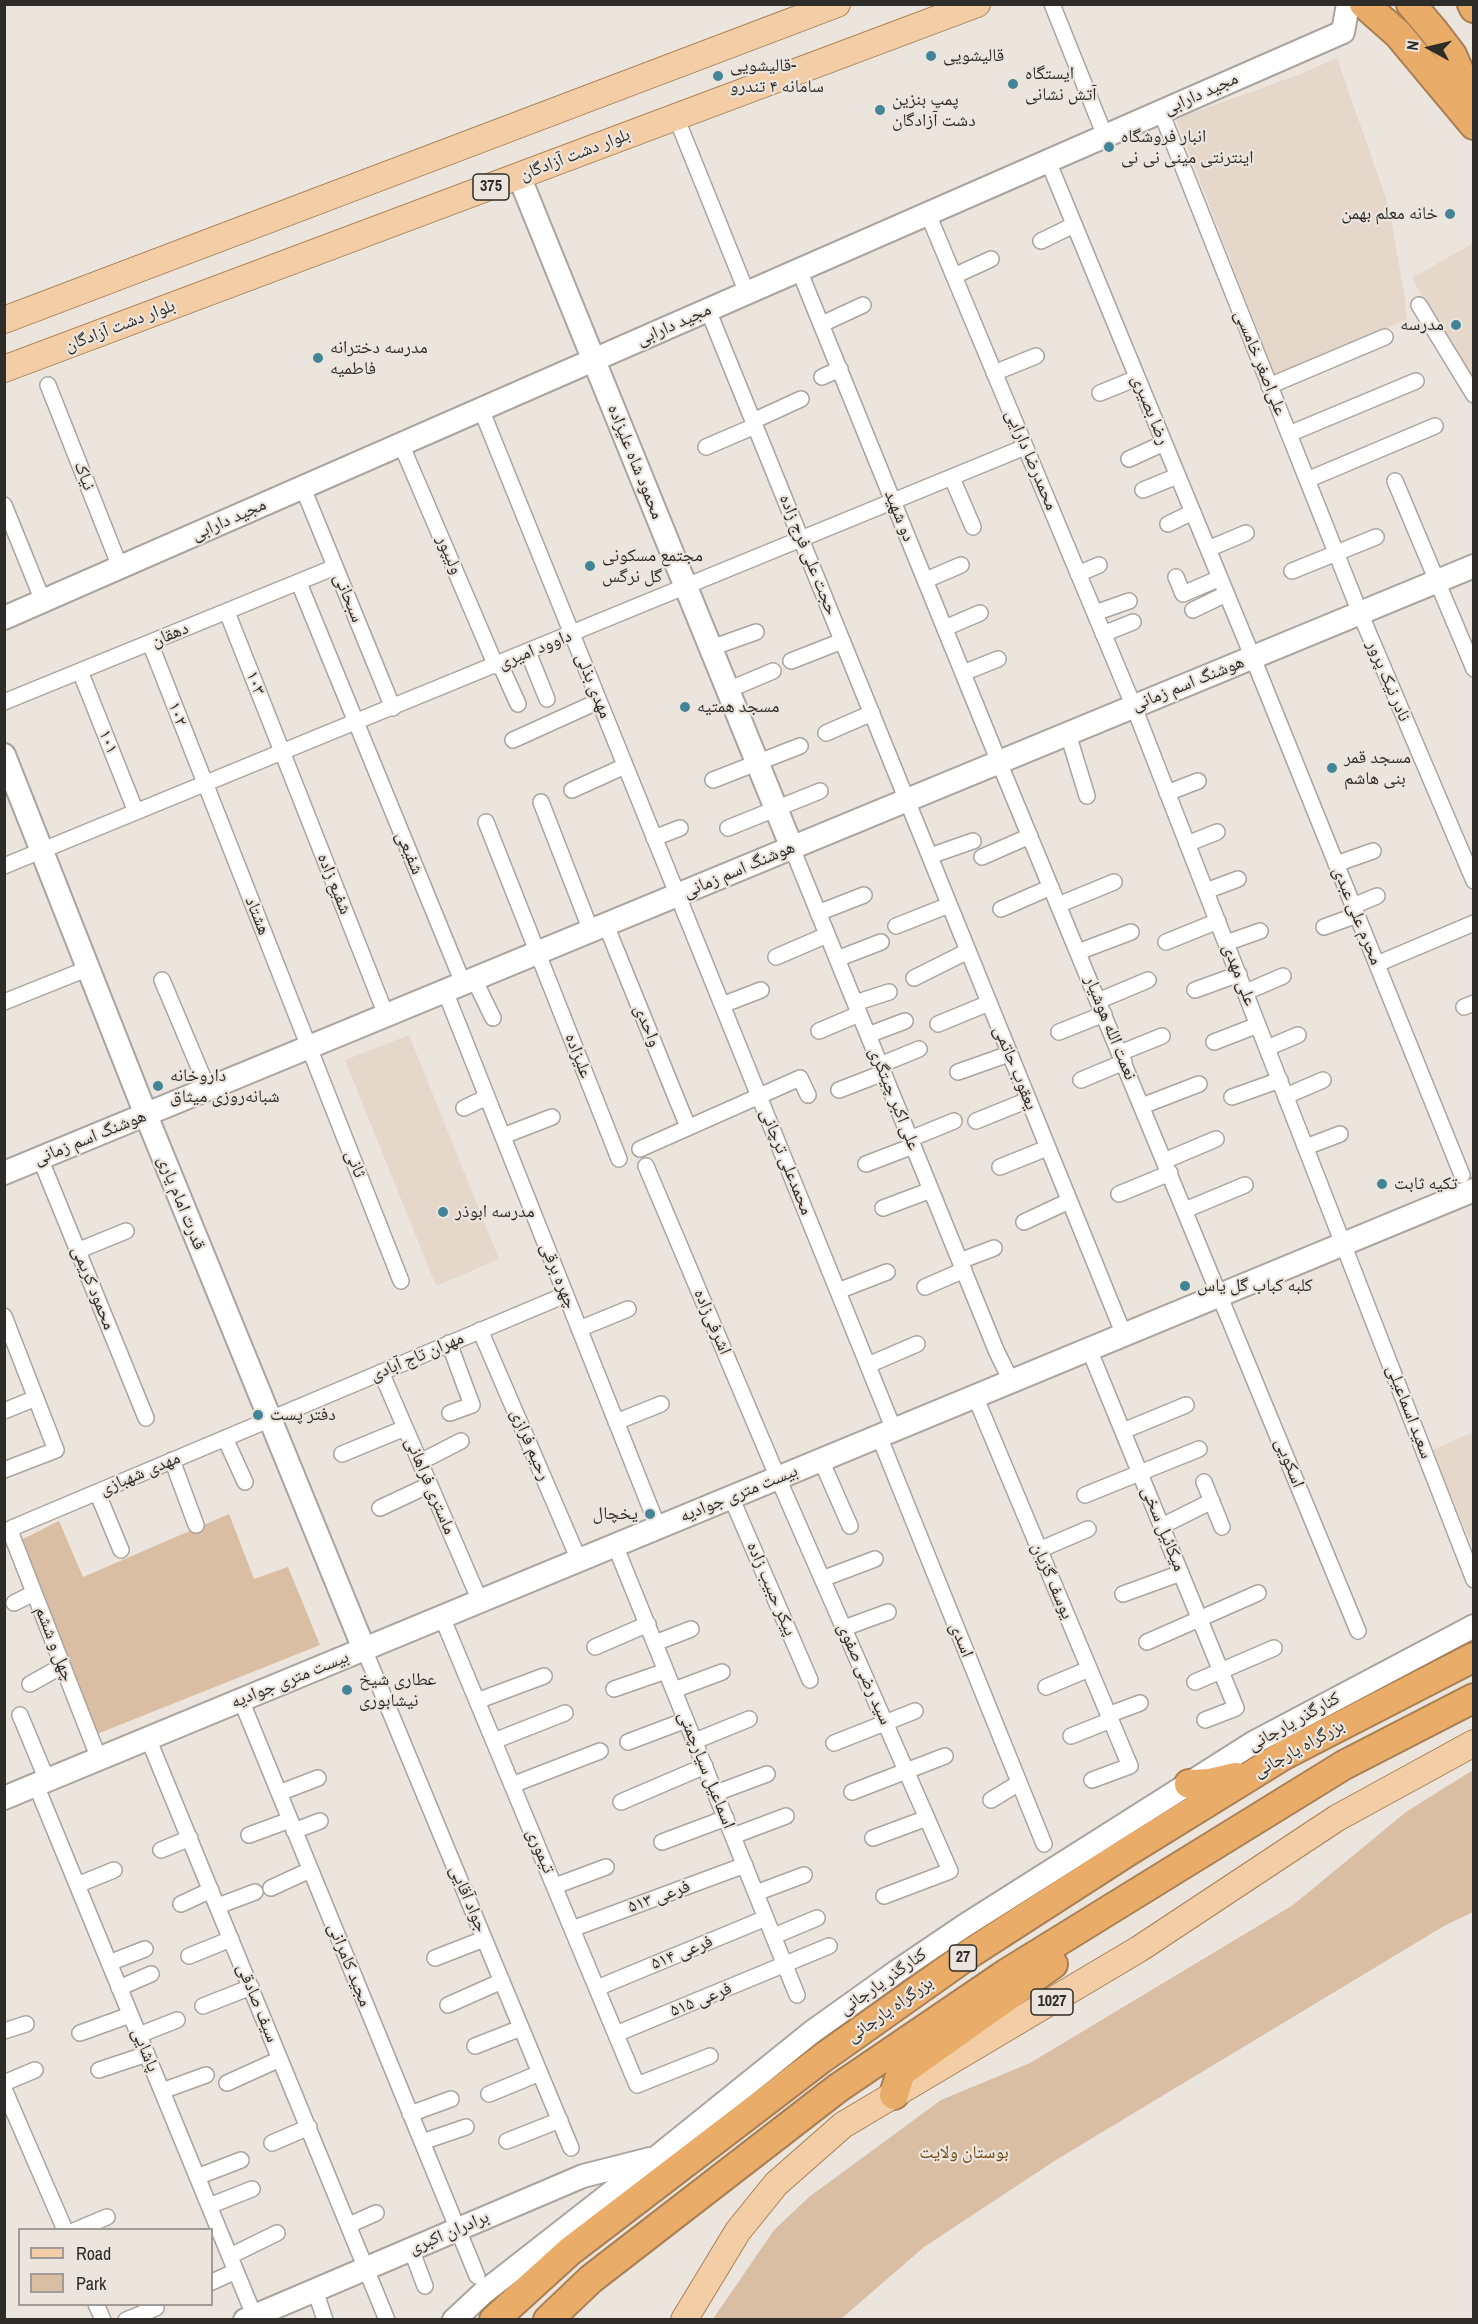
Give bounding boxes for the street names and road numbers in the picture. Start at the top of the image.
street label: مجید دارابی [1160,68,1242,120]
street label: بلوار دشت آزادگان [517,124,633,186]
road number: 375 [473,174,509,200]
street label: بلوار دشت آزادگان [62,295,178,357]
street label: مجید دارابی [633,299,715,351]
street label: علی‌اصغر خامسی [1229,307,1291,419]
street label: رضا بصیری [1126,372,1174,448]
street label: محمود شاه علیزاده [602,401,668,523]
street label: محمدرضا دارایی [1000,406,1062,514]
street label: نیاک [69,459,99,493]
street label: دو شهید [879,487,919,545]
street label: حجت علی فرج زاده [774,491,842,619]
street label: مجید دارابی [188,494,270,546]
street label: ولیپور [431,532,467,578]
street label: سبحانی [328,570,368,626]
street label: دهقان [148,618,192,652]
street label: داوود امیری [495,625,575,675]
street label: نادر نیک پرور [1361,637,1415,725]
street label: مهدی بذلی [570,650,616,722]
street label: هوشنگ اسم زمانی [1129,652,1247,716]
street label: ۱۰۳ [241,668,269,698]
street label: ۱۰۲ [163,699,191,729]
street label: ۱۰۱ [93,727,123,757]
street label: شفیعی [390,828,428,878]
street label: هوشنگ اسم زمانی [680,837,798,903]
street label: شفیع زاده [312,850,356,918]
street label: محرم علی عبدی [1327,864,1387,968]
street label: هشتاد [240,894,274,938]
street label: علی مهدی [1217,941,1261,1009]
street label: نعمت الله هوشیار [1079,973,1141,1083]
street label: واحدی [629,1002,665,1050]
street label: یعقوب حاتمی [988,1023,1042,1113]
street label: علیزاده [560,1031,596,1081]
street label: علی اکبر چیتگری [863,1044,925,1154]
street label: هوشنگ اسم زمانی [31,1106,149,1170]
street label: محمدعلی ترچانی [755,1106,817,1218]
street label: ثانی [340,1147,370,1181]
street label: قدرت امام یاری [152,1153,210,1253]
street label: چهره برقی [535,1240,581,1312]
street label: محمود کریمی [66,1243,120,1333]
street label: اشرفی‌زاده [689,1286,735,1358]
street label: مهران تاج آبادی [367,1328,467,1386]
street label: سعید اسماعیلی [1381,1362,1437,1462]
street label: رحیم فرازی [505,1406,555,1484]
street label: ماستری فراهانی [400,1434,460,1538]
street label: اسکویی [1269,1435,1309,1491]
street label: مهدی شهبازی [96,1447,184,1501]
street label: بیست متری جوادیه [677,1461,801,1527]
street label: میکائیل سخی [1136,1483,1190,1575]
street label: پیکر حبیب زاده [741,1539,801,1639]
street label: یوسف گزیان [1026,1539,1078,1623]
street label: چهل و ششم [30,1603,78,1685]
street label: اسدی [944,1619,978,1661]
street label: سید رضی صفوی [832,1620,896,1728]
street label: بیست متری جوادیه [228,1647,352,1713]
street label: کنارگذر یارجانی [1244,1688,1344,1756]
street label: اسماعیل سیارچمنی [673,1708,739,1832]
street label: بزرگراه یارجانی [1250,1715,1348,1783]
street label: تیموری [521,1825,559,1877]
street label: جواد آقایی [444,1862,492,1936]
street label: فرعی ۵۱۳ [625,1876,693,1918]
street label: مجید کامرانی [322,1920,376,2010]
street label: فرعی ۵۱۴ [648,1931,716,1975]
street label: کنارگذر یارجانی [835,1944,931,2020]
road number: 27 [950,1945,976,1971]
street label: سیف صادقی [231,1960,283,2046]
street label: بزرگراه یارجانی [843,1972,937,2048]
street label: فرعی ۵۱۵ [667,1978,735,2022]
road number: 1027 [1031,1989,1073,2015]
street label: پاشایی [126,2025,164,2075]
street label: برادران اکبری [406,2206,492,2260]

